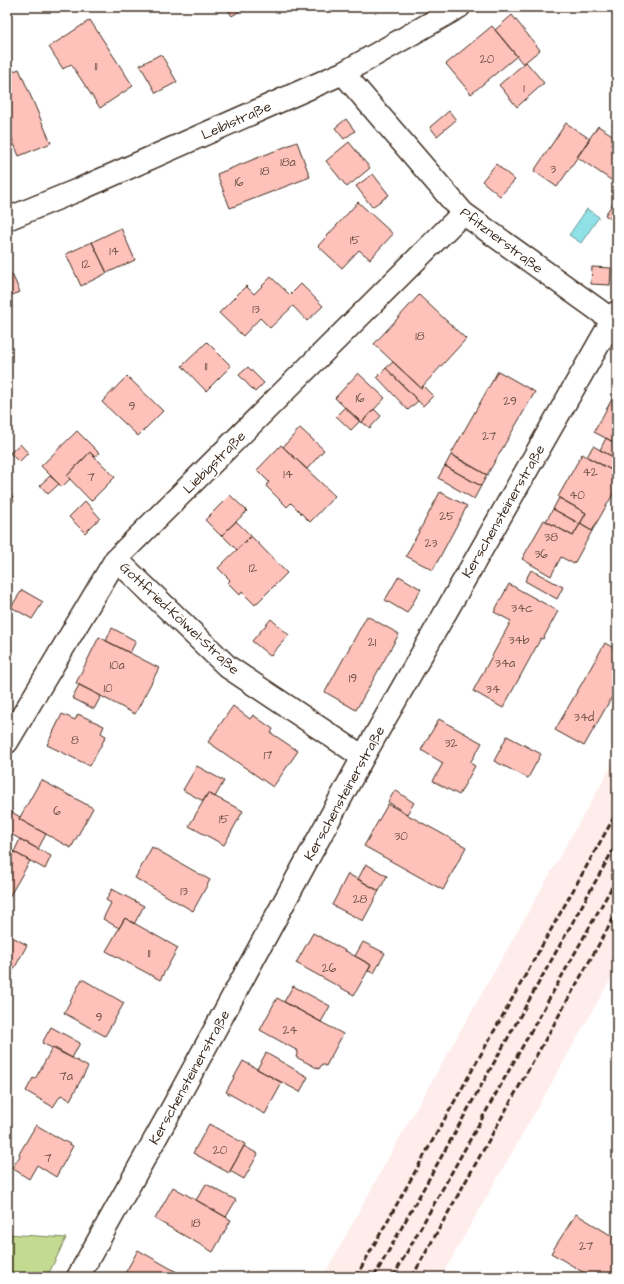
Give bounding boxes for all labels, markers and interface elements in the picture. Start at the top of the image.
house number: 20 [480,51,495,68]
house number: 11 [94,58,98,75]
house number: 1 [523,80,525,97]
street label: Leiblstraße [198,96,275,145]
house number: 18a [280,154,296,171]
house number: 3 [550,161,556,178]
house number: 18 [260,163,270,180]
house number: 16 [234,174,244,191]
street label: Pfitznerstraße [456,203,547,279]
house number: 15 [350,232,361,249]
house number: 14 [109,243,119,260]
house number: 12 [82,256,90,273]
house number: 13 [252,301,260,318]
house number: 18 [415,328,425,345]
house number: 11 [204,358,208,375]
house number: 16 [355,390,365,407]
house number: 29 [503,393,517,410]
house number: 9 [129,398,136,415]
street label: Liebigstraße [179,426,251,499]
house number: 27 [482,428,497,445]
street label: Kerschensteinerstraße [457,441,550,582]
house number: 42 [582,464,598,481]
house number: 14 [283,466,293,483]
house number: 7 [87,469,95,486]
house number: 40 [569,487,585,504]
house number: 25 [439,508,455,525]
house number: 38 [544,529,558,546]
house number: 23 [425,535,437,552]
house number: 36 [534,546,548,563]
street label: Gottfried-Kölwel-Straße [115,558,244,680]
house number: 12 [249,560,257,577]
house number: 34c [511,600,533,617]
house number: 34b [508,632,530,649]
house number: 21 [368,634,377,651]
house number: 34a [495,655,515,672]
house number: 10a [109,657,125,674]
house number: 19 [349,670,357,687]
house number: 10 [103,680,113,697]
house number: 34 [486,681,500,698]
house number: 34d [574,709,594,726]
street label: Kerschensteinerstraße [300,722,390,864]
house number: 8 [71,732,79,749]
house number: 32 [445,735,458,752]
house number: 17 [264,747,273,764]
house number: 6 [53,803,61,820]
house number: 15 [219,811,230,828]
house number: 30 [394,828,408,845]
house number: 13 [180,883,188,900]
house number: 28 [353,891,368,908]
house number: 11 [147,945,151,962]
house number: 26 [322,960,337,977]
street label: Kerschensteinerstraße [145,1006,235,1148]
house number: 9 [96,1009,103,1026]
house number: 24 [282,1022,298,1039]
house number: 7a [59,1068,73,1085]
house number: 20 [213,1142,228,1159]
house number: 7 [44,1150,52,1167]
house number: 18 [191,1215,201,1232]
house number: 27 [579,1238,594,1255]

